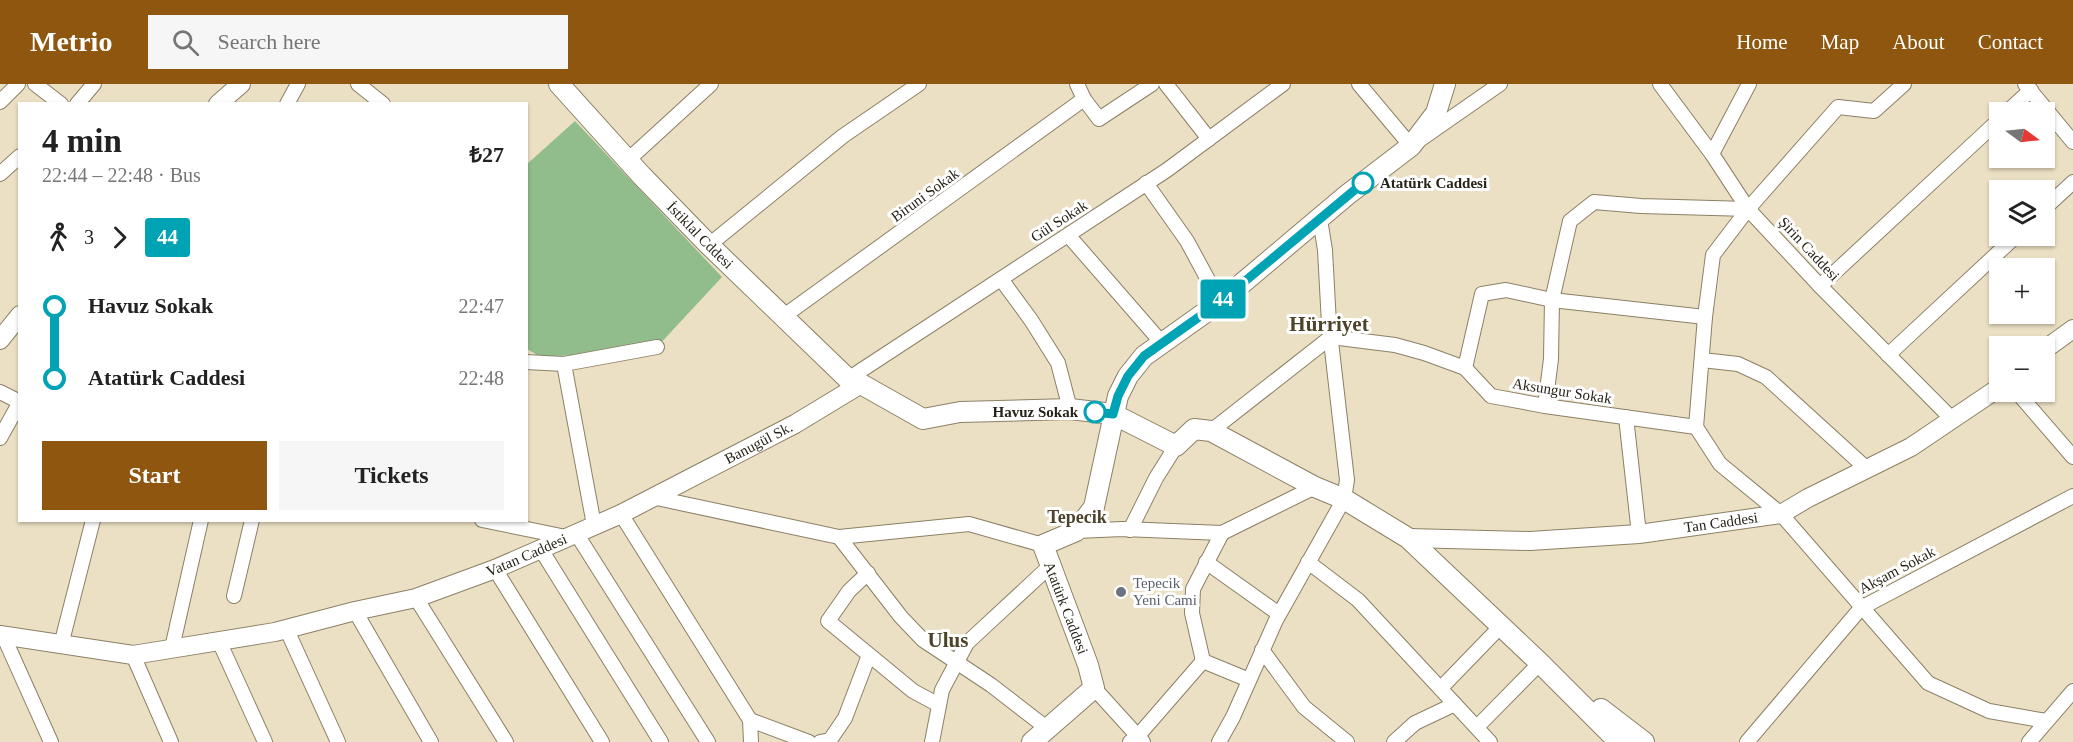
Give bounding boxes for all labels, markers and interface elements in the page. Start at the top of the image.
search box [148,15,568,69]
text: Metrio [30,26,112,57]
icon: search [169,26,202,59]
text: Search here [217,29,321,54]
text: Home [1736,30,1788,54]
text: Map [1821,30,1859,54]
text: About [1892,30,1945,54]
text: Contact [1978,30,2043,54]
north arrow [1989,102,2055,168]
map controls [1989,102,2055,402]
text: 4 min [42,123,122,159]
text: ₺27 [469,142,504,167]
text: 22:44 – 22:48 · Bus [42,164,201,186]
street label: Biruni Sokak [888,165,962,225]
marker: Atatürk Caddesi [1352,172,1374,194]
place label: Atatürk Caddesi [1380,175,1487,191]
button: layers [1989,180,2055,246]
street label: Gül Sokak [1028,197,1091,245]
street label: İstiklal Cddesi [664,199,737,272]
street label: Şirin Caddesi [1775,214,1843,284]
icon: walk [42,221,75,254]
icon: forward [103,221,136,254]
text: 44 [157,225,178,249]
text: 3 [84,226,94,248]
button: + [1989,258,2055,324]
line badge: 44 [1196,280,1250,318]
text: 44 [1213,287,1234,311]
text: Havuz Sokak [88,293,213,318]
text: 22:47 [458,295,504,317]
district label: Hürriyet [1289,312,1369,336]
button: − [1989,336,2055,402]
text: Atatürk Caddesi [88,365,245,390]
text: 22:48 [458,367,504,389]
street label: Aksungur Sokak [1511,375,1613,407]
marker: Havuz Sokak [1084,401,1106,423]
place label: Havuz Sokak [993,404,1079,420]
street label: Banugül Sk. [722,419,795,467]
button: Start [42,441,267,510]
button: Tickets [279,441,504,510]
district label: Tepecik [1047,507,1107,527]
street label: Tan Caddesi [1683,509,1759,536]
street label: Vatan Caddesi [484,531,569,580]
street label: Akşam Sokak [1856,543,1938,597]
street label: Atatürk Caddesi [1041,559,1091,657]
place label: Tepecik Yeni Cami [1133,575,1197,608]
marker: Tepecik Yeni Cami [1114,585,1128,599]
district label: Ulus [928,628,968,652]

